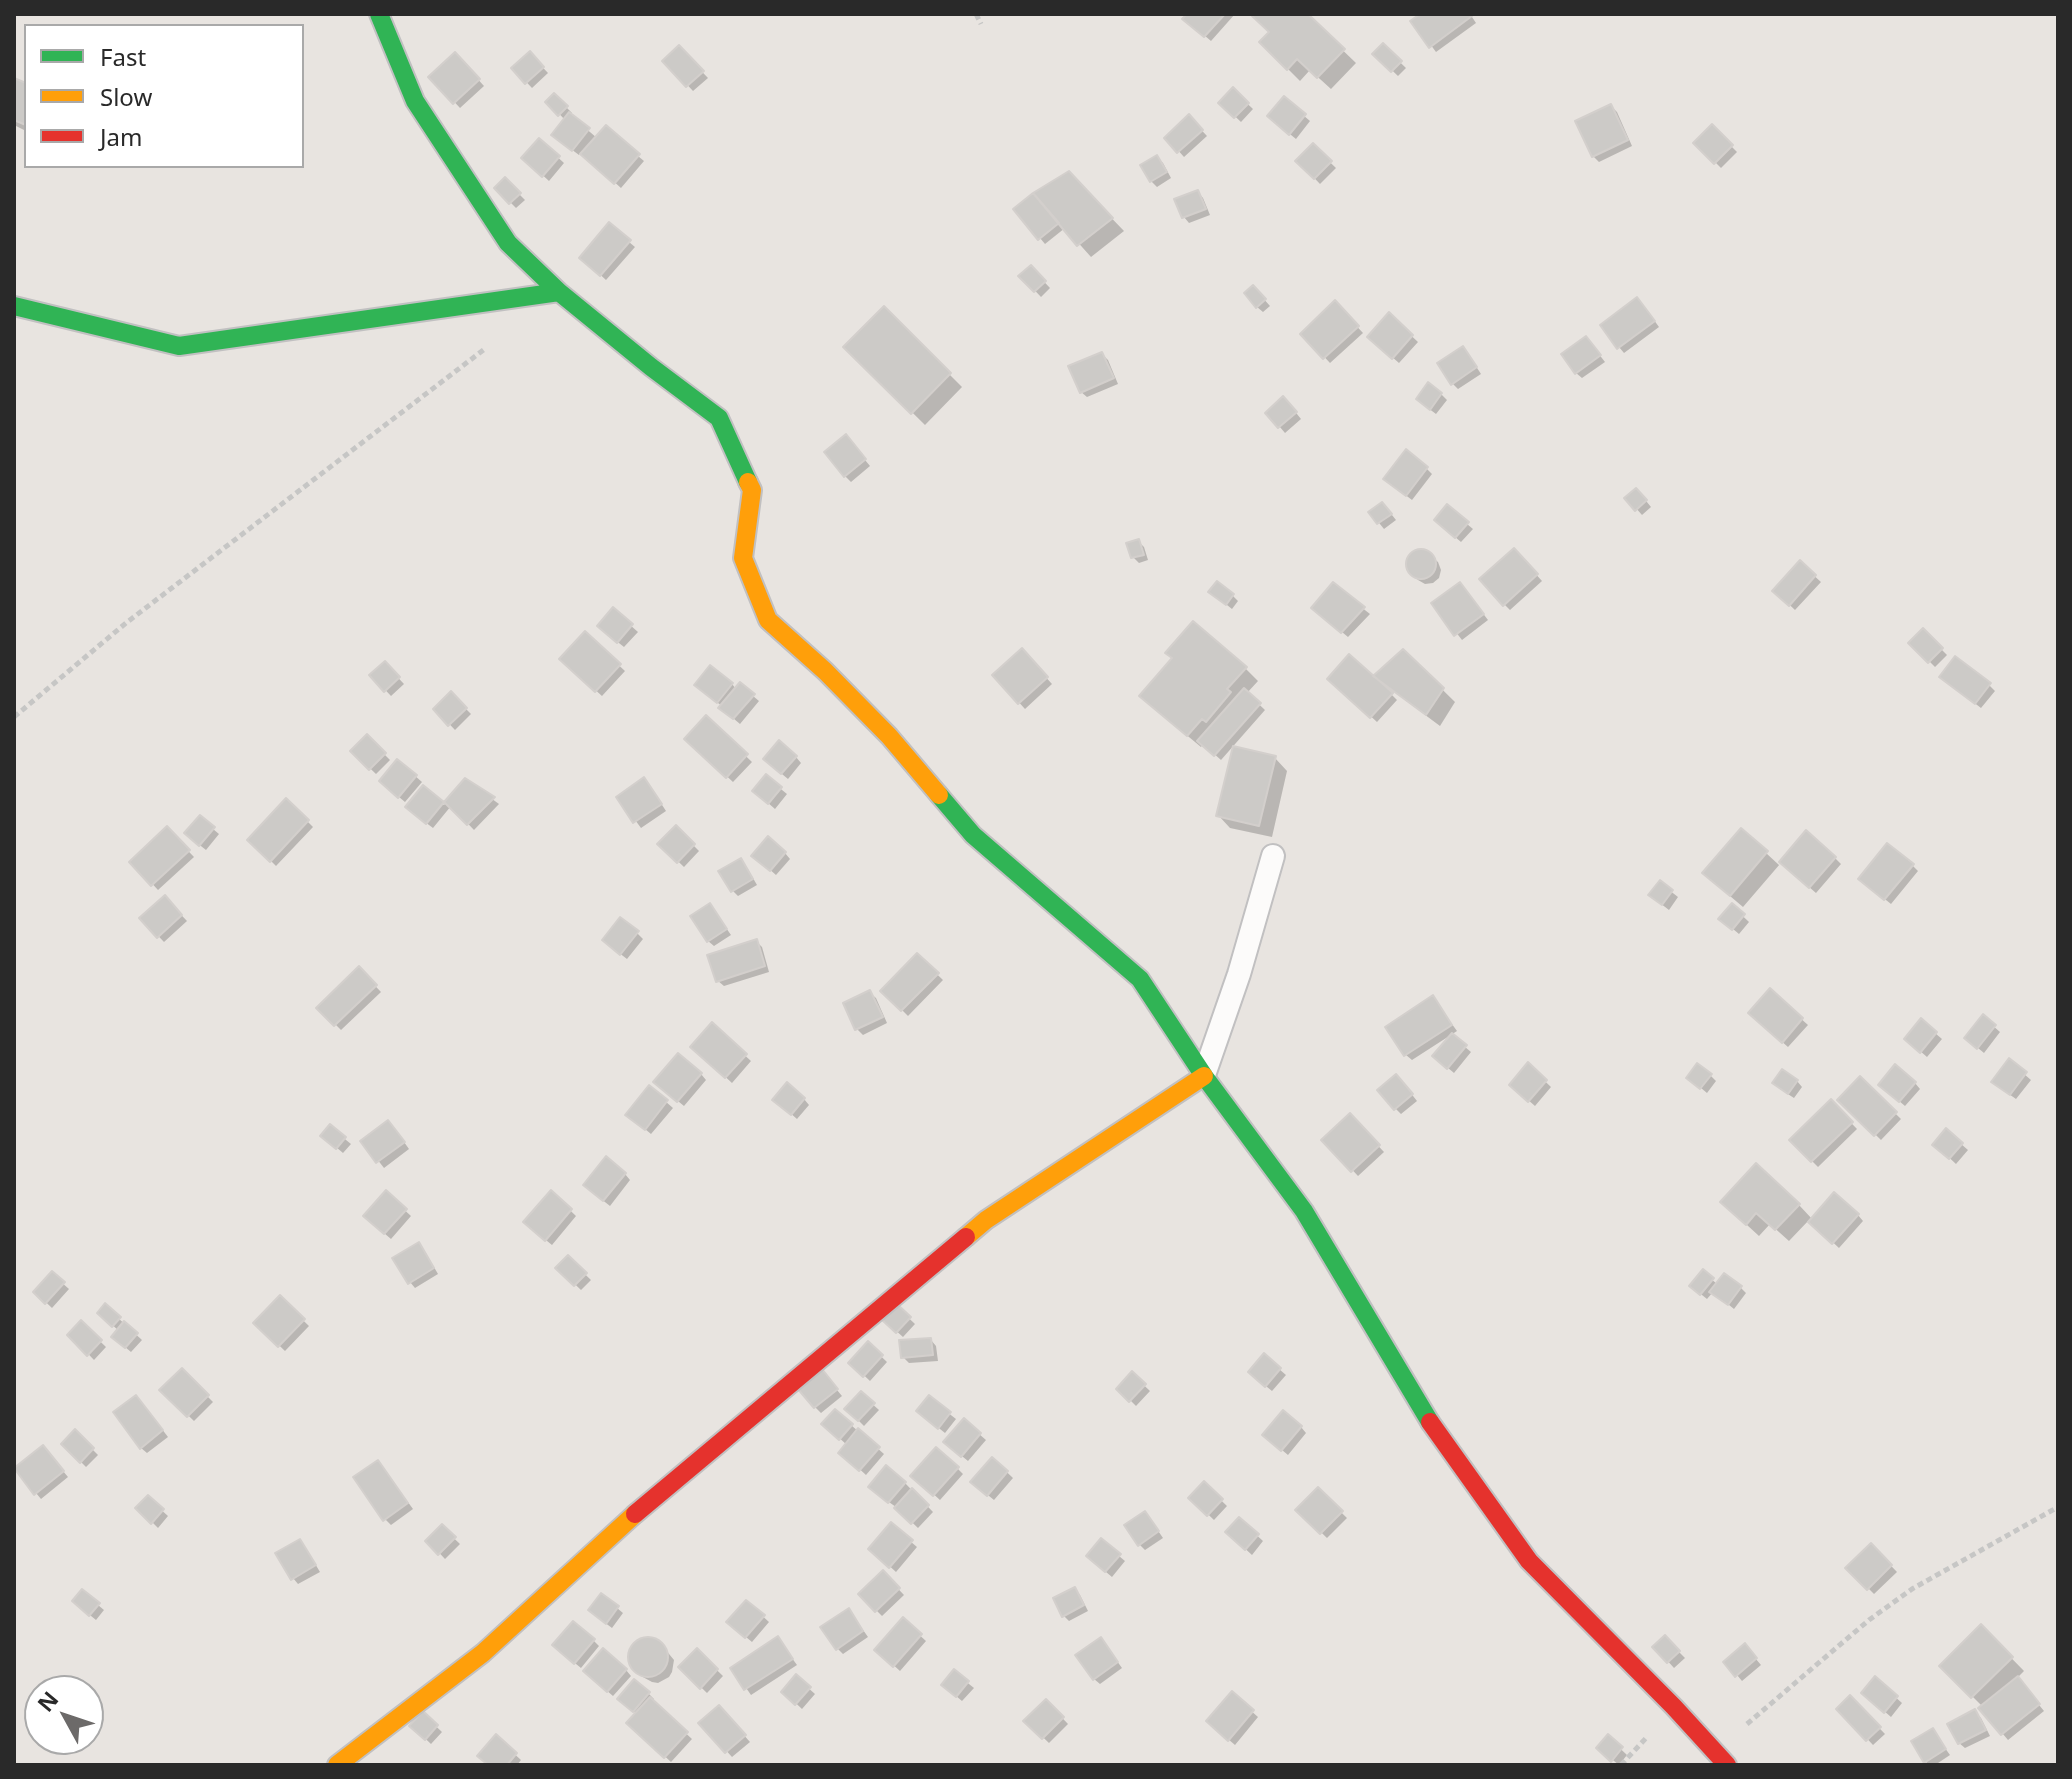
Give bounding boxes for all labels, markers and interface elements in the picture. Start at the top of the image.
legend [24,24,304,168]
text: Fast [100,40,146,73]
text: Slow [100,80,152,113]
text: Jam [100,120,142,153]
north arrow [24,1675,104,1755]
text: N [30,1684,64,1717]

